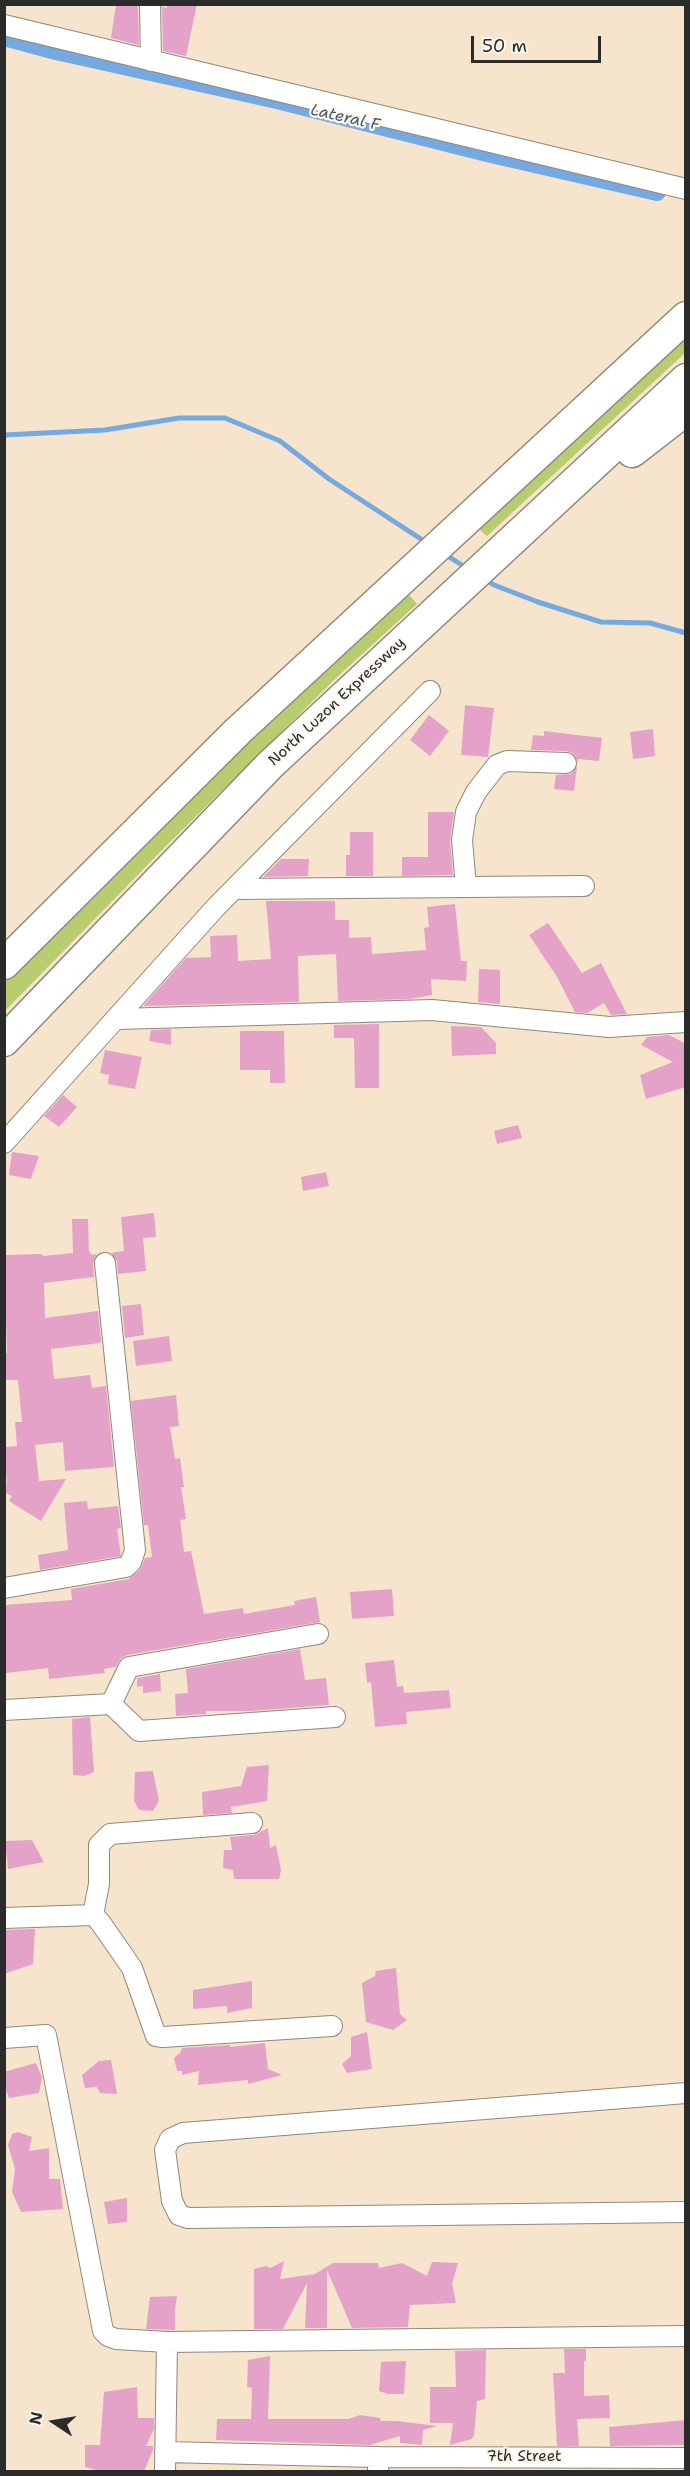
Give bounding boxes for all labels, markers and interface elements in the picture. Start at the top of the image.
scale bar [474,24,604,62]
text: 50 m [482,34,527,58]
water label: Lateral F [309,101,381,135]
street label: North Luzon Expressway [265,634,409,770]
north arrow [24,2392,84,2452]
text: N [24,2410,47,2427]
street label: 7th Street [486,2448,562,2466]

